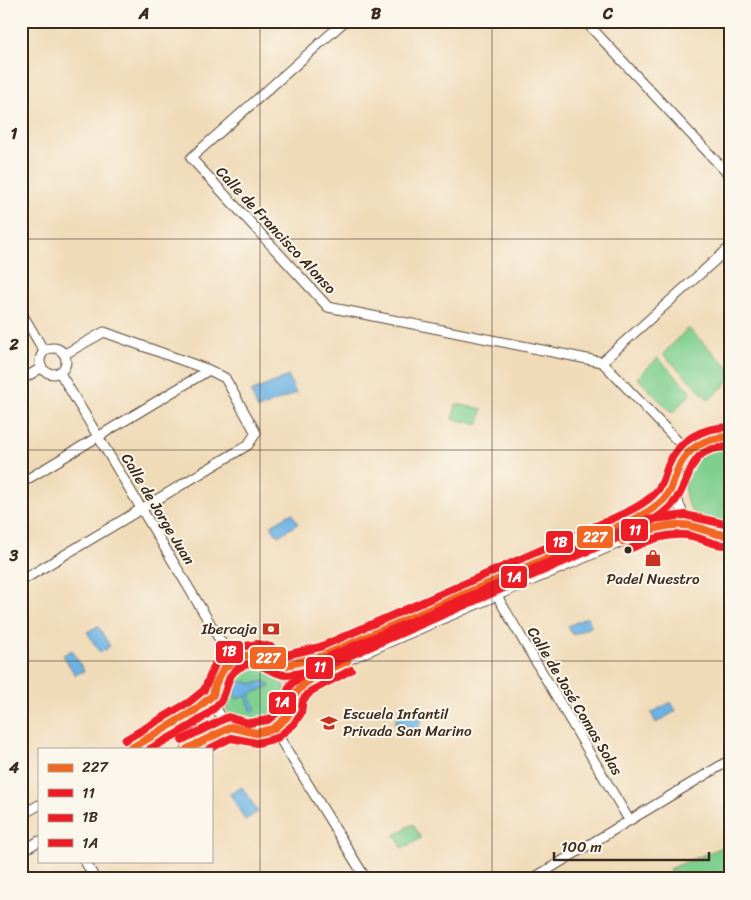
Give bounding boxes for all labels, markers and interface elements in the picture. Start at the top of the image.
text: A [138,0,149,28]
text: B [371,0,382,28]
text: C [602,0,614,28]
text: 1 [11,119,18,148]
street label: Calle de Francisco Alonso [209,160,343,300]
text: 2 [8,330,19,359]
street label: Calle de Jorge Juan [114,448,202,570]
line badge: 11 [620,518,649,542]
text: 11 [629,518,641,543]
line badge: 227 [576,525,614,549]
text: 227 [582,525,608,550]
line badge: 1B [545,530,574,554]
text: 1B [553,530,568,555]
text: 3 [9,541,19,570]
unlabelled marker [623,545,633,555]
shop icon: Padel Nuestro [643,548,663,568]
line badge: 1A [500,565,528,589]
text: 1A [506,565,522,590]
place label: Padel Nuestro [606,566,700,592]
place label: Ibercaja [201,616,257,642]
bank icon: Ibercaja [261,619,281,639]
street label: Calle de José Comas Solas [520,622,630,780]
text: 1B [222,639,237,664]
line badge: 1B [215,640,244,664]
line badge: 227 [249,646,287,670]
text: 227 [255,646,281,671]
text: 11 [314,655,326,680]
line badge: 11 [305,656,334,680]
text: 1A [274,690,290,715]
line badge: 1A [268,691,297,715]
place label: Escuela Infantil Privada San Marino [343,701,472,744]
school or university icon: Escuela Infantil Privada San Marino [319,713,339,733]
legend [38,748,212,862]
text: 4 [8,753,19,782]
text: 227 [82,754,109,780]
text: 11 [82,780,95,806]
text: 1B [82,804,98,830]
text: 1A [82,830,98,856]
scale bar [554,830,708,862]
text: 100 m [561,834,602,860]

